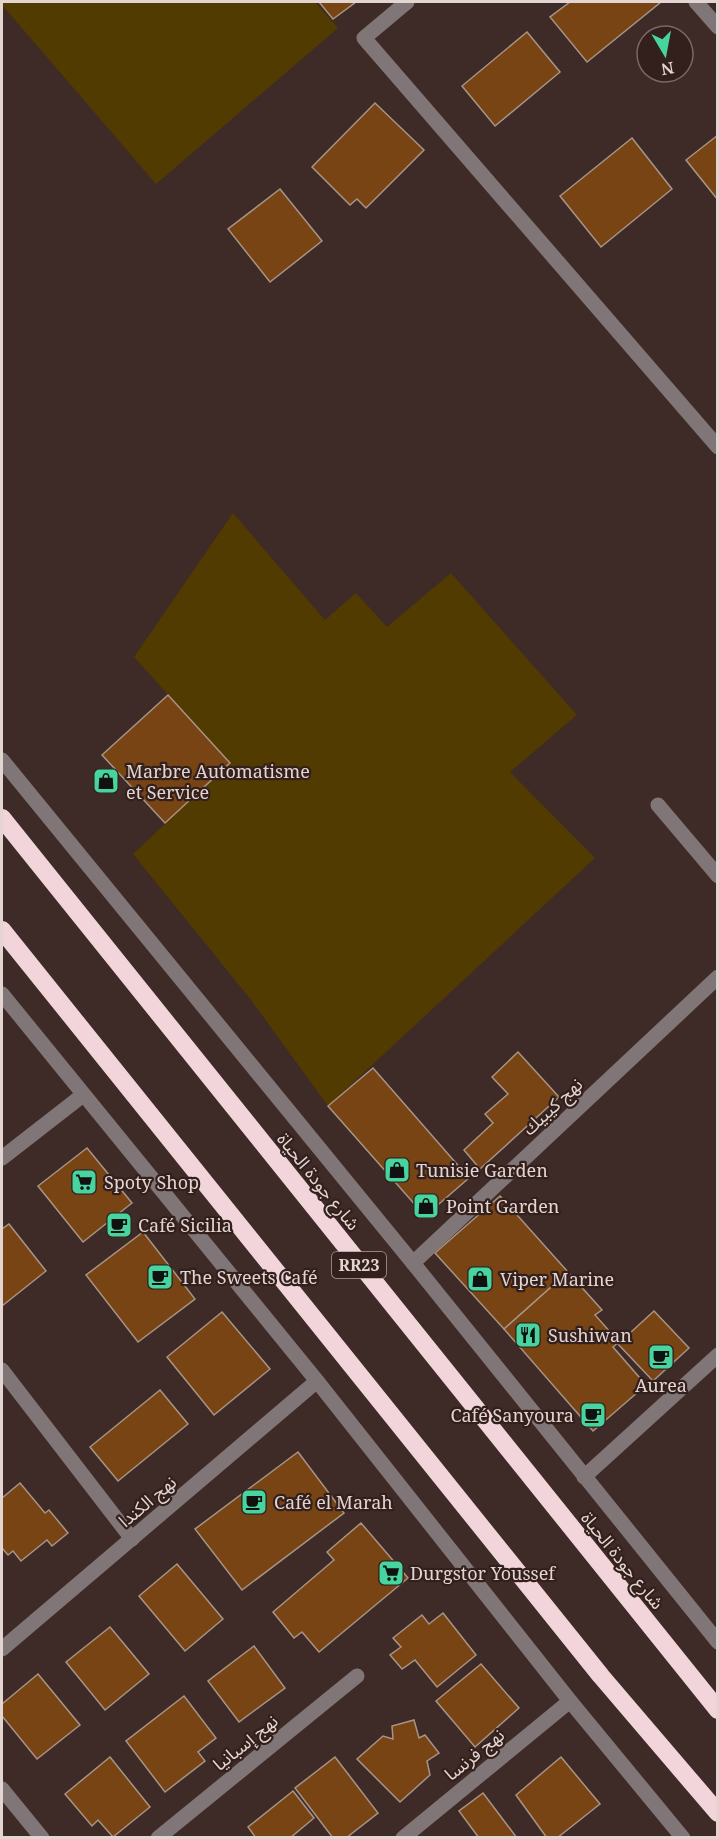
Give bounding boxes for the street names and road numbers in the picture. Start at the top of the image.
street label: نهج كيبيك [517,1072,589,1141]
street label: شارع جودة الحياة [270,1127,366,1237]
road number: RR23 [332,1252,386,1278]
street label: نهج الكندا [113,1470,182,1534]
street label: شارع جودة الحياة [574,1506,670,1616]
street label: نهج إسبانيا [208,1708,284,1777]
street label: نهج فرنسا [439,1723,510,1787]

